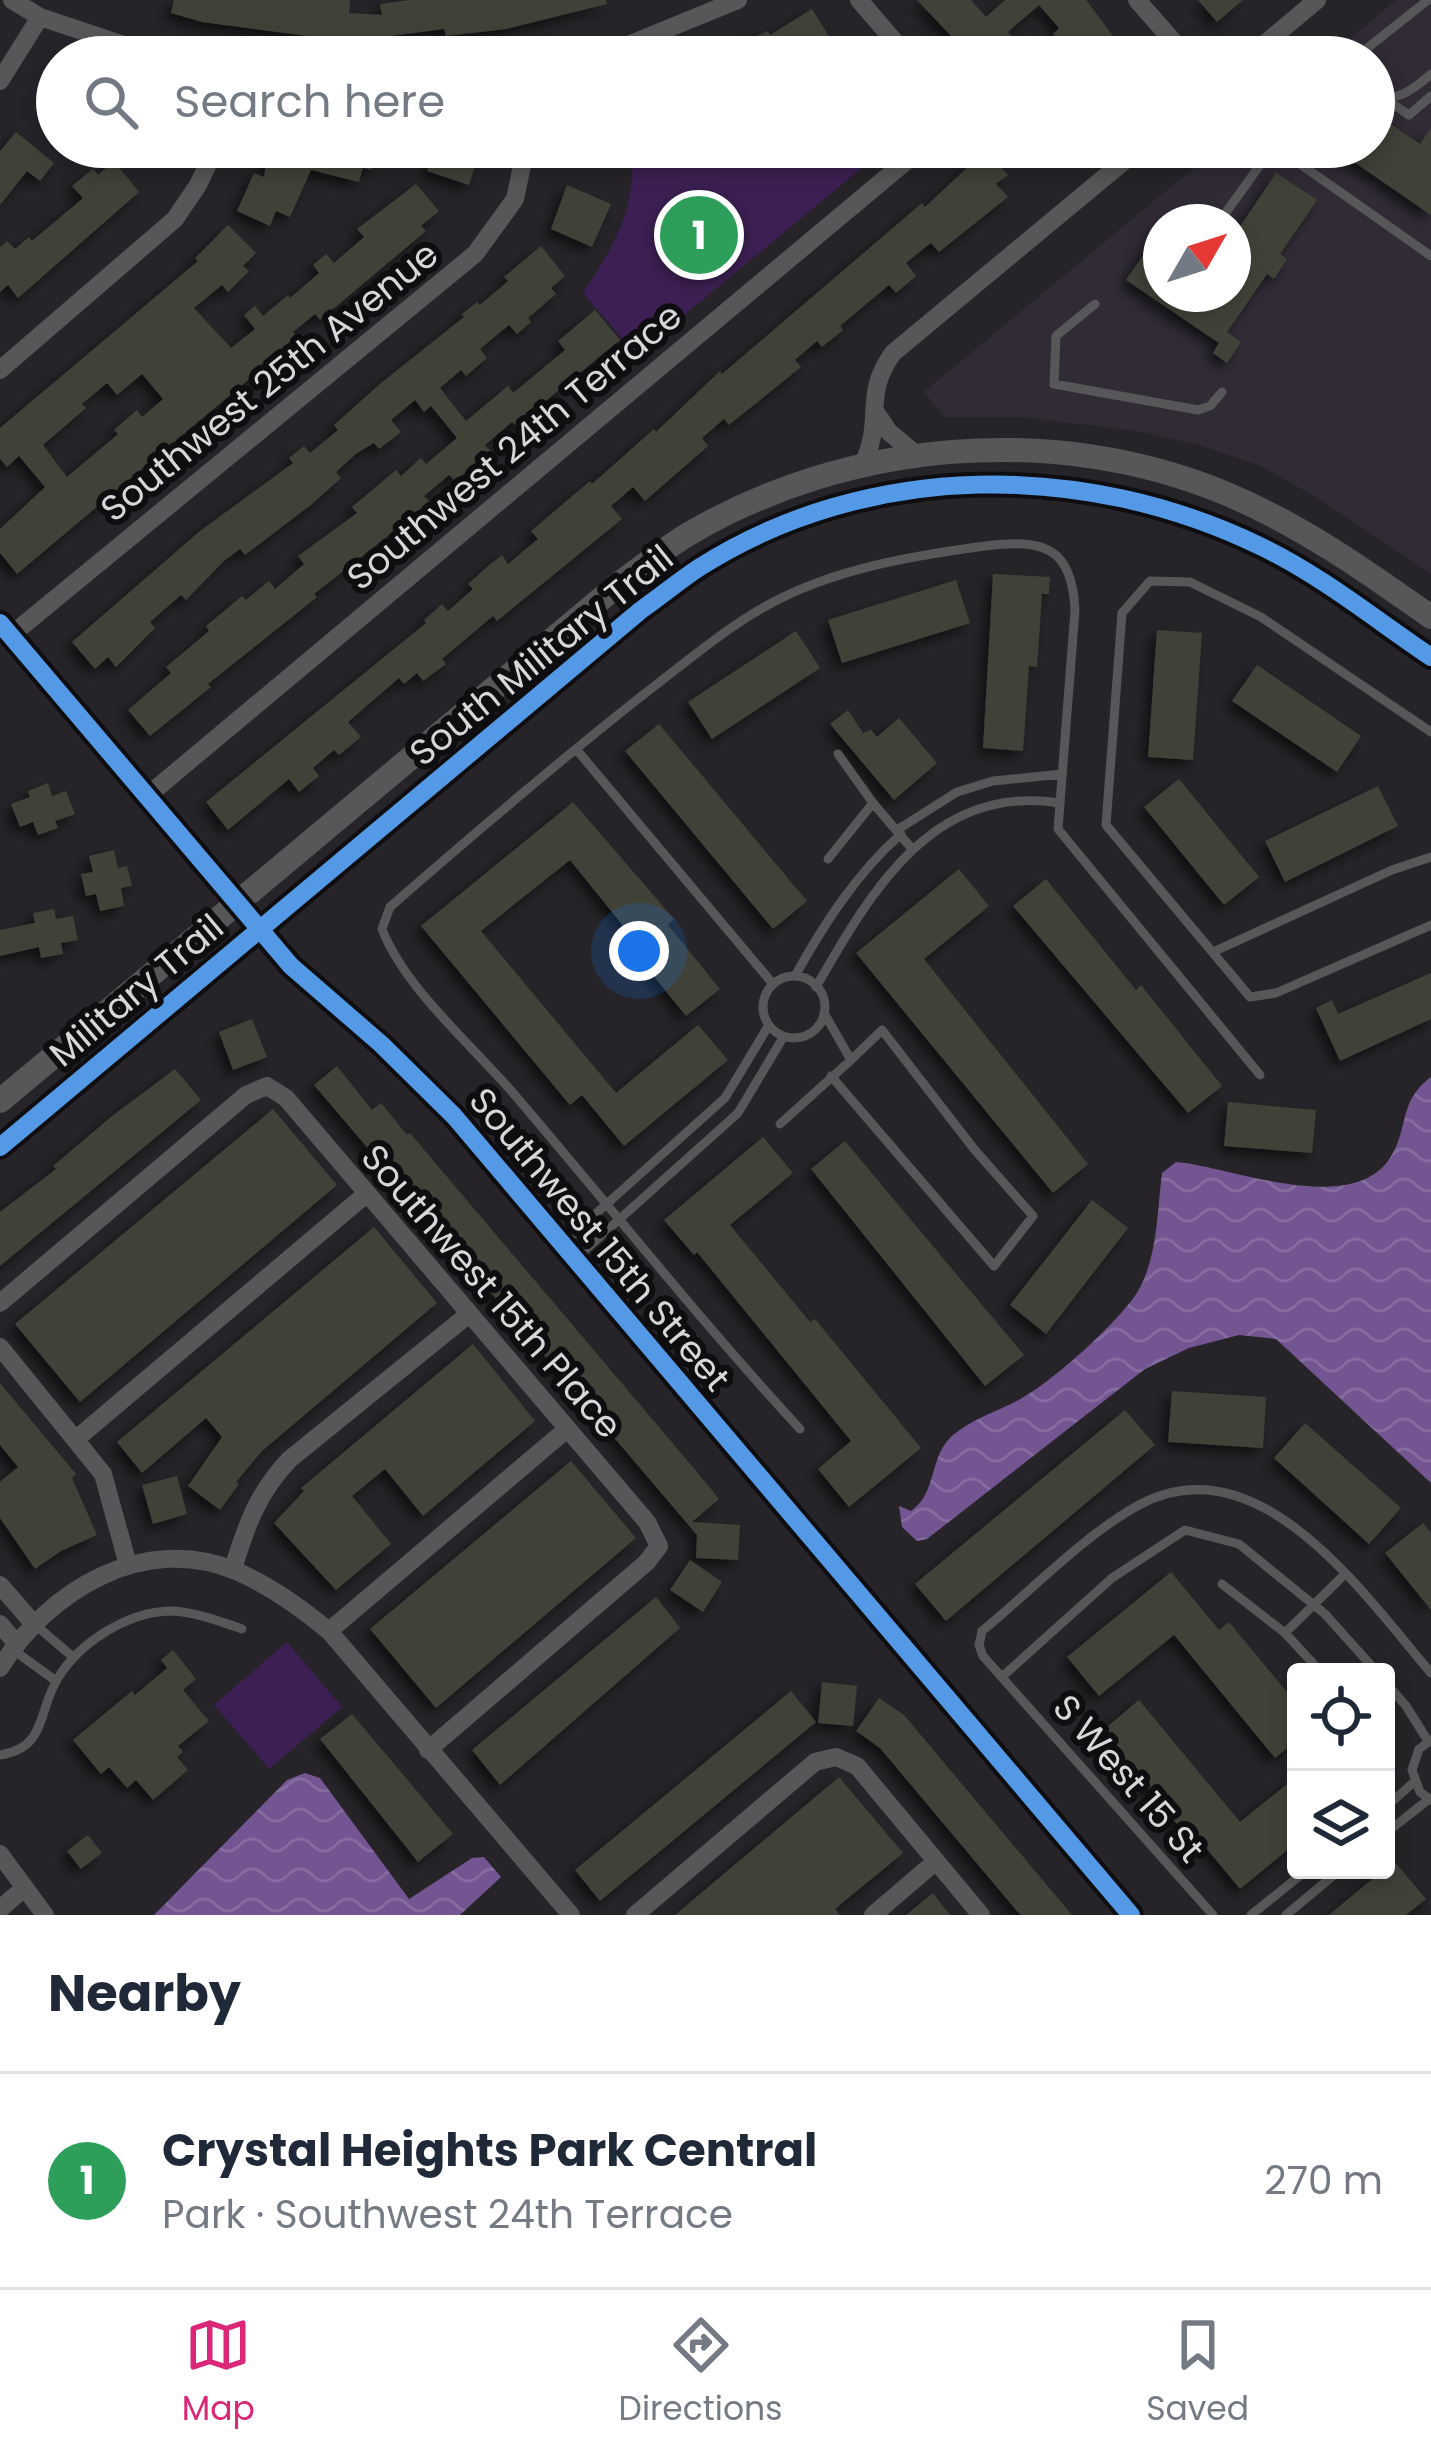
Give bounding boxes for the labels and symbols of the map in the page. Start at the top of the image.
pin: 1 [660,190,738,280]
north arrow [1143,204,1251,312]
street label: Southwest 25th Avenue [90,229,449,534]
street label: Southwest 24th Terrace [336,291,693,602]
street label: South Military Trail [399,533,684,778]
street label: Military Trail [38,902,234,1078]
your location [609,921,669,981]
street label: Southwest 15th Street [457,1077,742,1402]
street label: Southwest 15th Place [349,1133,634,1449]
street label: S West 15 St [1041,1683,1216,1873]

